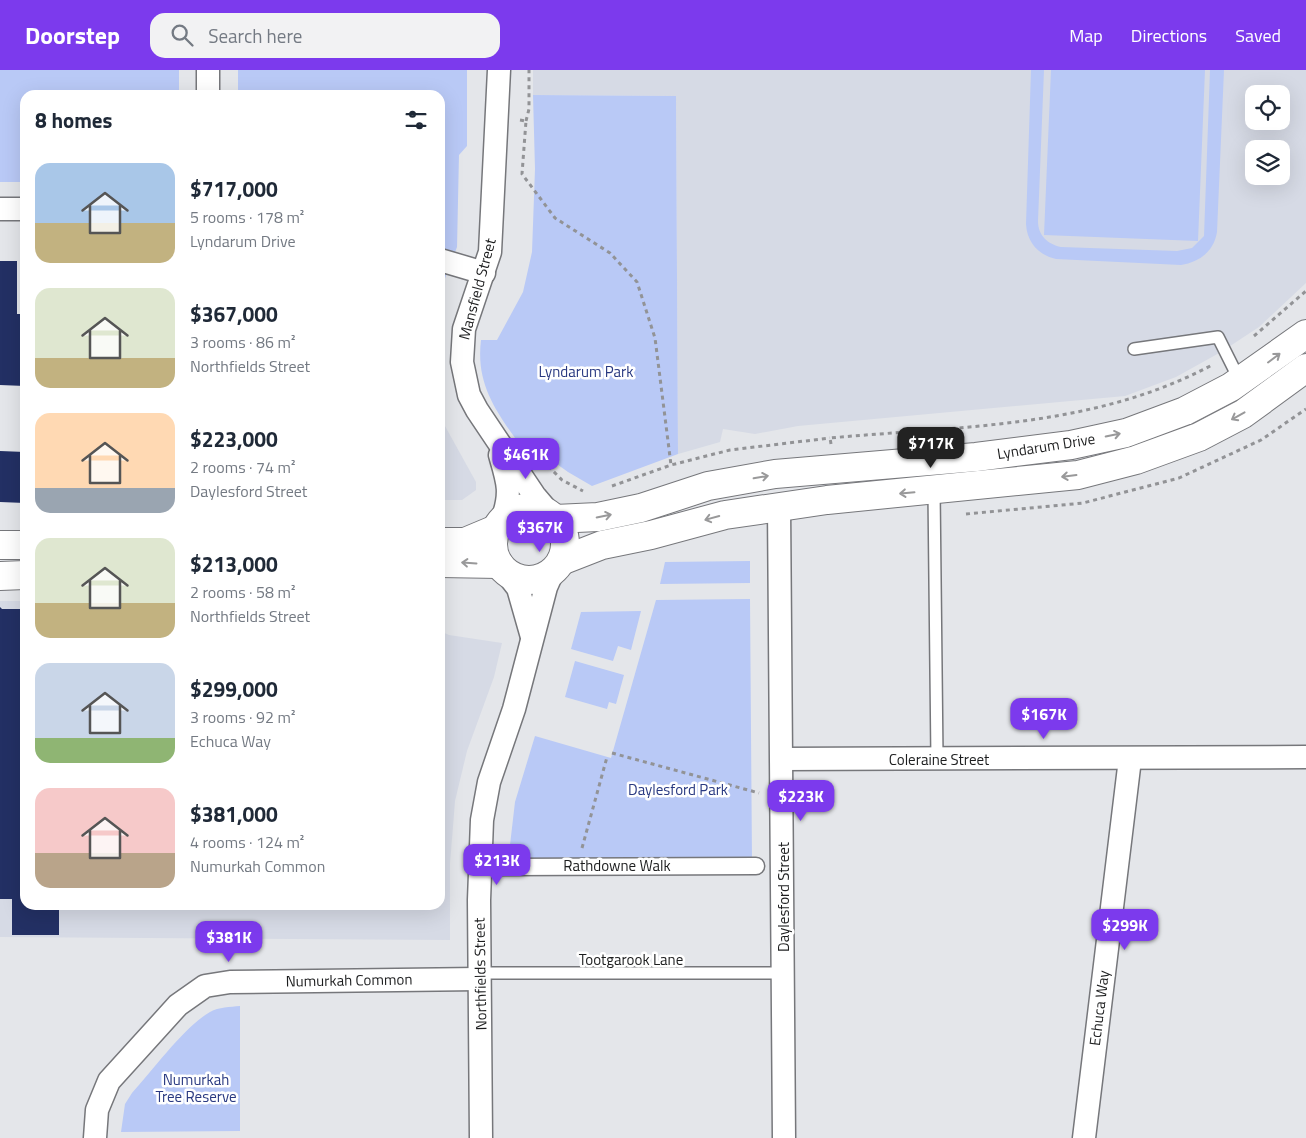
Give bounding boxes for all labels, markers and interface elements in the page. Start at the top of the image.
search box [150,13,500,58]
text: Doorstep [25,17,120,53]
icon: search [168,21,196,49]
text: Search here [208,21,302,50]
text: Map [1069,22,1103,49]
text: Directions [1131,22,1207,49]
text: Saved [1235,22,1281,49]
map controls [1245,85,1290,185]
button: locate [1245,85,1290,130]
text: 8 homes [35,104,112,136]
icon: filters [402,106,430,134]
button: layers [1245,140,1290,185]
text: $717,000 [190,173,278,205]
icon: home [75,183,135,243]
text: 5 rooms · 178 m² [190,205,304,229]
text: Lyndarum Drive [190,229,296,253]
street label: Mansfield Street [452,235,502,342]
text: $367,000 [190,298,278,330]
icon: home [75,308,135,368]
text: 3 rooms · 86 m² [190,330,295,354]
one-way arrow [1267,353,1281,363]
text: Northfields Street [190,354,310,378]
park label: Lyndarum Park [539,360,633,383]
one-way arrow [1230,411,1245,421]
text: $223,000 [190,423,278,455]
pin: $717K [896,426,966,469]
street label: Lyndarum Drive [995,427,1097,465]
one-way arrow [1105,430,1121,440]
text: $717K [908,431,954,455]
icon: home [75,433,135,493]
pin: $461K [491,438,561,480]
text: $461K [503,442,549,466]
text: 2 rooms · 74 m² [190,455,295,479]
one-way arrow [753,471,769,481]
one-way arrow [1061,471,1077,481]
text: Daylesford Street [190,479,307,503]
one-way arrow [900,488,916,498]
pin: $367K [505,510,575,553]
one-way arrow [595,510,611,520]
one-way arrow [704,514,720,524]
text: $367K [517,515,563,539]
text: $213,000 [190,548,278,580]
icon: home [75,558,135,618]
one-way arrow [462,559,478,568]
text: 2 rooms · 58 m² [190,580,295,604]
text: Northfields Street [190,604,310,628]
text: $299,000 [190,673,278,705]
icon: home [75,683,135,743]
pin: $167K [1009,698,1079,740]
text: $167K [1021,702,1067,726]
text: 3 rooms · 92 m² [190,705,295,729]
text: Echuca Way [190,729,271,753]
street label: Coleraine Street [889,748,990,771]
park label: Daylesford Park [628,778,728,801]
pin: $223K [766,780,836,822]
text: $223K [778,784,824,808]
text: $381,000 [190,798,278,830]
icon: home [75,808,135,868]
text: 4 rooms · 124 m² [190,830,304,854]
street label: Daylesford Street [772,841,795,952]
pin: $213K [462,844,532,886]
text: $213K [474,848,520,872]
text: Numurkah Common [190,854,325,878]
street label: Rathdowne Walk [563,854,671,877]
pin: $299K [1090,908,1160,951]
text: $299K [1102,913,1148,937]
street label: Northfields Street [468,917,492,1031]
pin: $381K [194,920,264,963]
text: $381K [206,925,252,949]
street label: Tootgarook Lane [579,948,683,971]
street label: Numurkah Common [285,967,413,993]
street label: Echuca Way [1083,969,1115,1047]
park label: Numurkah Tree Reserve [155,1068,237,1108]

